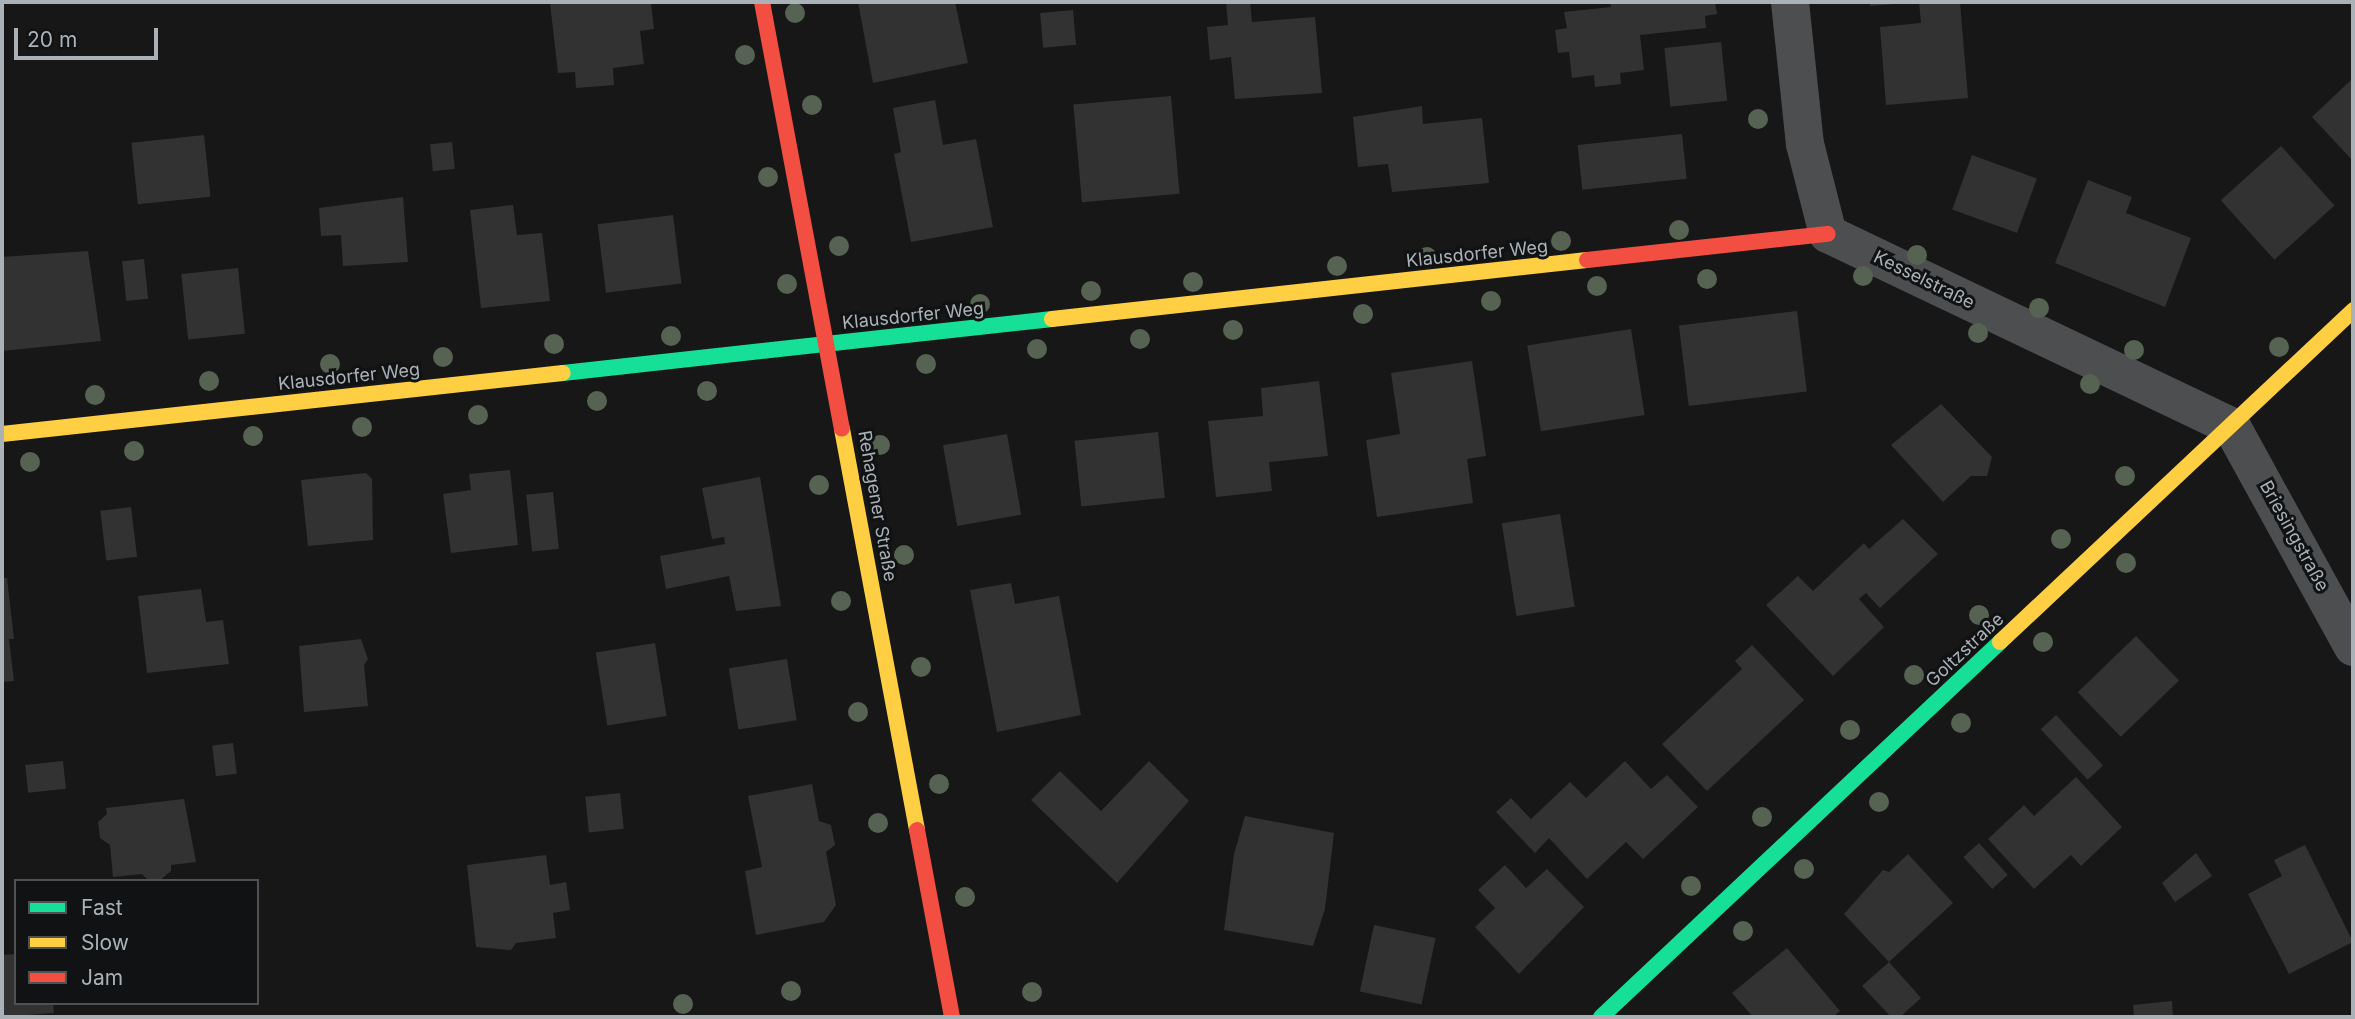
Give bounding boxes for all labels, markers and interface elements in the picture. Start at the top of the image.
scale bar [18,14,161,58]
text: 20 m [27,27,77,52]
street label: Klausdorfer Weg [1405,236,1549,272]
street label: Kesselstraße [1870,246,1978,314]
street label: Klausdorfer Weg [841,298,985,334]
street label: Klausdorfer Weg [277,359,421,395]
street label: Rehagener Straße [853,429,901,583]
street label: Briesingstraße [2255,477,2333,595]
street label: Goltzstraße [1922,609,2008,691]
legend [14,879,259,1005]
text: Fast [81,895,123,920]
text: Slow [81,930,129,955]
text: Jam [81,965,123,990]

